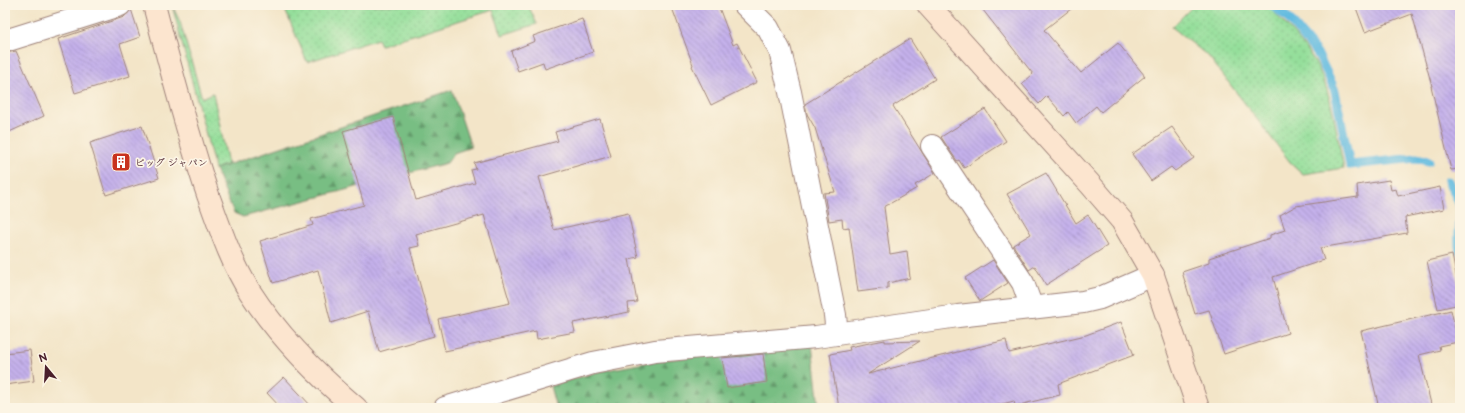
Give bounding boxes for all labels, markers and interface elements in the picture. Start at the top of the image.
building icon: ビッグ ジャパン [110,151,132,173]
place label: ビッグ ジャパン [135,157,208,169]
north arrow [26,347,66,387]
text: N [37,351,49,365]

